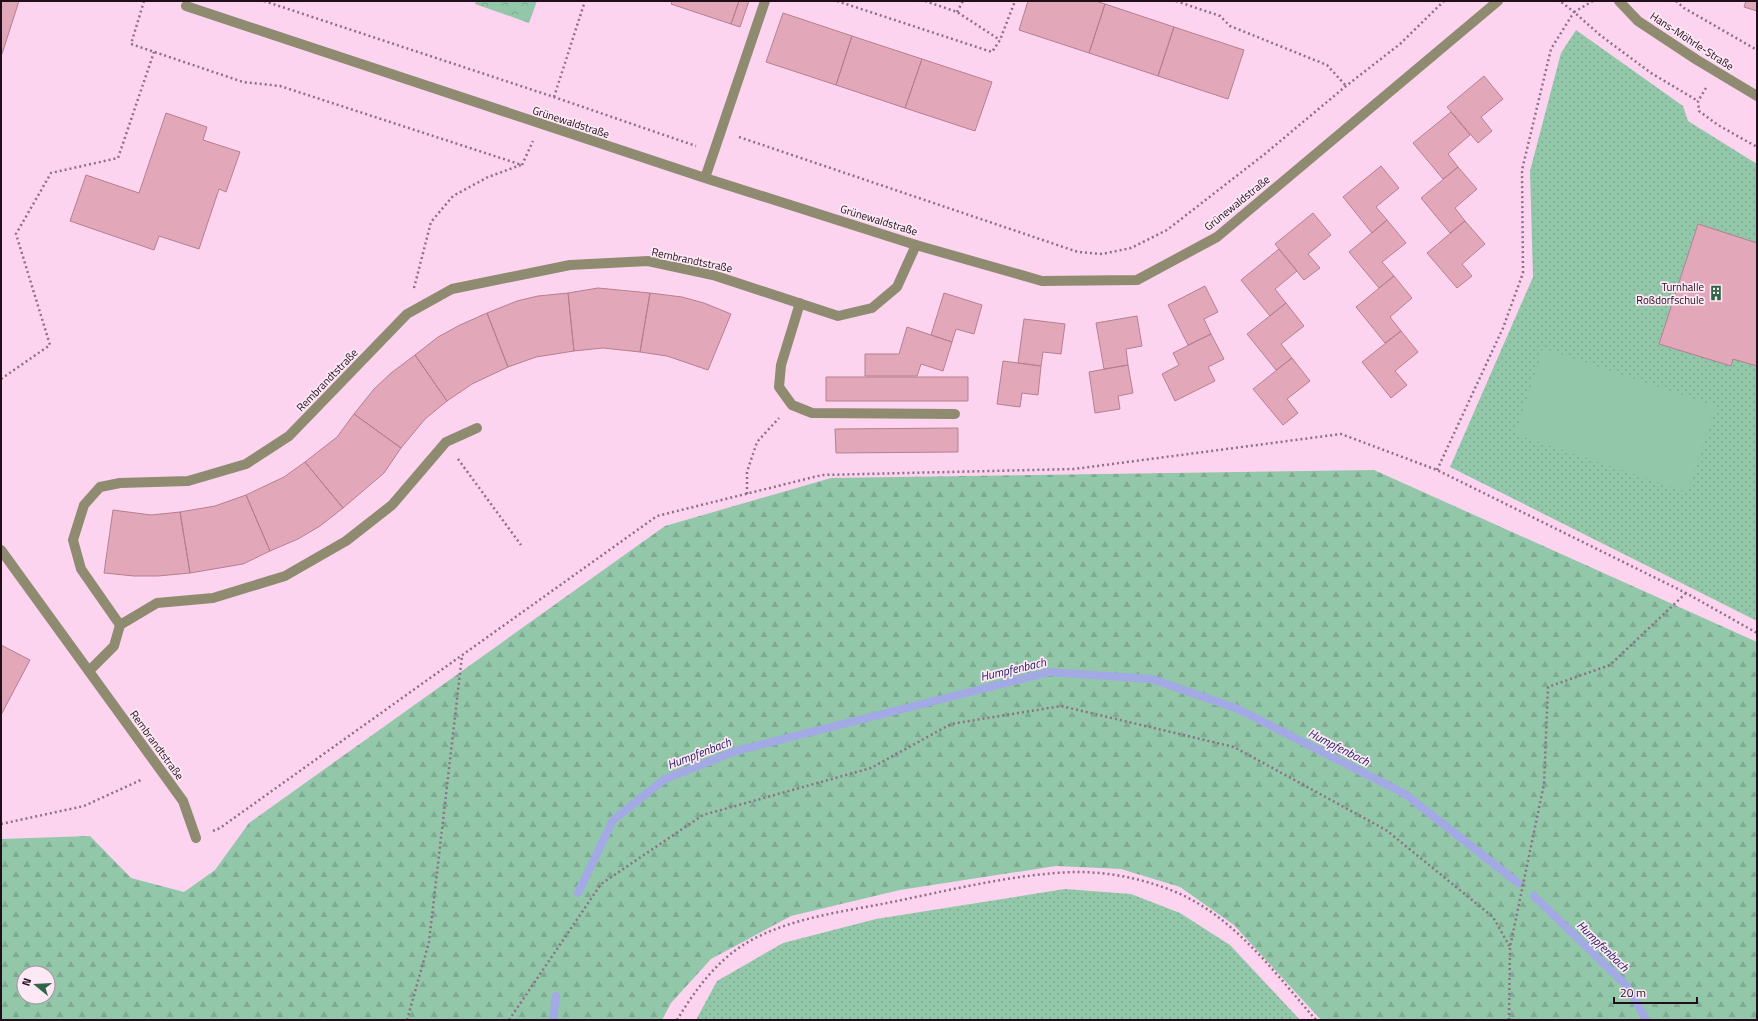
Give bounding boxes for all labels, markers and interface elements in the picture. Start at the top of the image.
street label: Hans-Möhrle-Straße [1647,8,1737,74]
street label: Grünewaldstraße [530,102,612,142]
street label: Grünewaldstraße [1201,171,1274,234]
street label: Grünewaldstraße [838,201,920,240]
street label: Rembrandtstraße [650,244,734,276]
place label: Turnhalle Roßdorfschule [1636,279,1704,308]
building icon: Turnhalle Roßdorfschule [1707,284,1725,302]
street label: Rembrandtstraße [293,345,362,415]
water label: Humpfenbach [978,652,1049,686]
street label: Rembrandtstraße [126,707,188,783]
water label: Humpfenbach [1305,723,1374,771]
water label: Humpfenbach [664,732,734,774]
water label: Humpfenbach [1572,916,1634,977]
north arrow [16,965,56,1005]
text: N [18,976,35,988]
scale bar [1614,979,1697,1005]
text: 20 m [1620,983,1646,1002]

